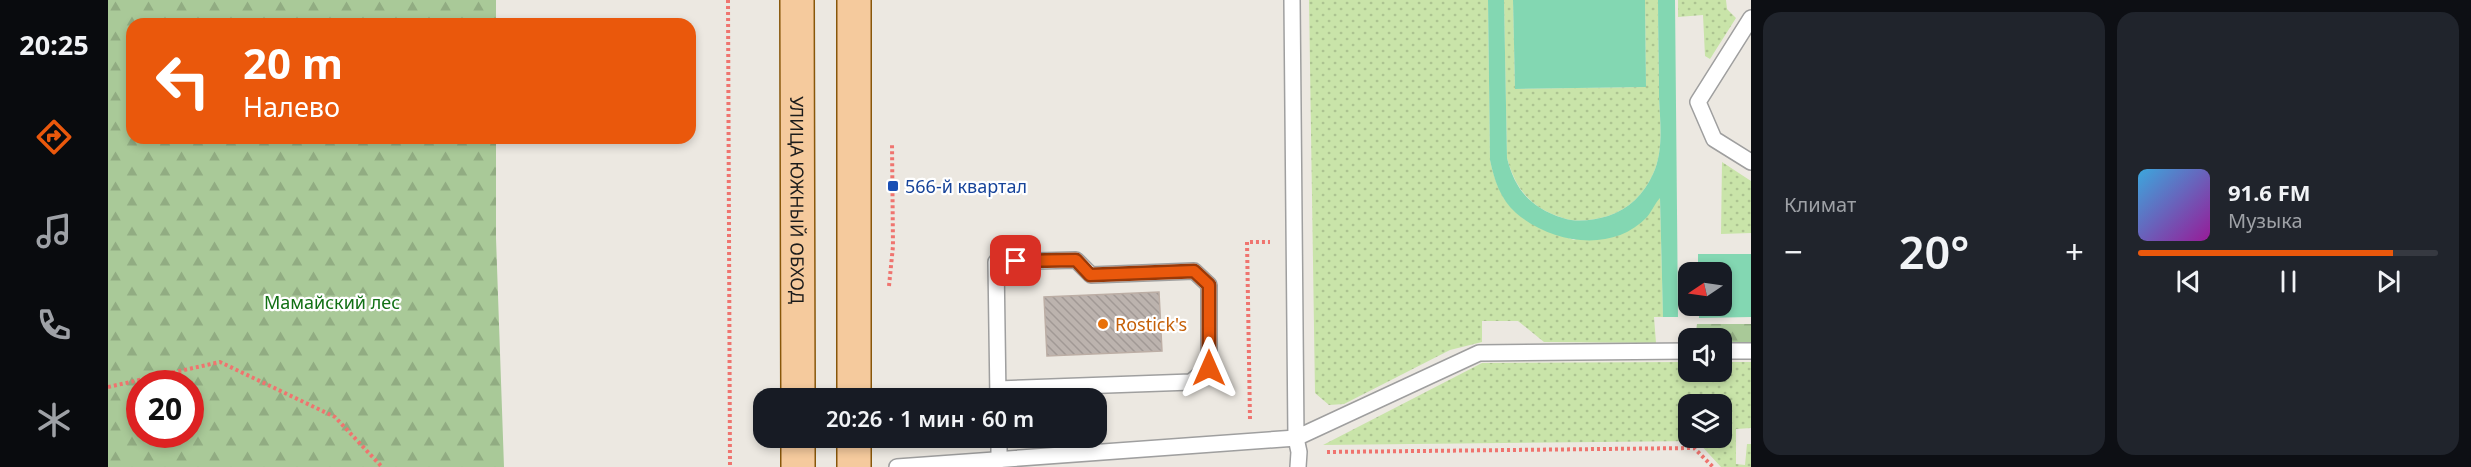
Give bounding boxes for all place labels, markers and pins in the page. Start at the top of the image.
place label: 566-й квартал [905,174,1027,198]
marker: 566-й квартал [886,179,900,193]
pin [990,235,1041,286]
place label: Rostick's [1115,312,1187,336]
marker: Rostick's [1096,317,1110,331]

